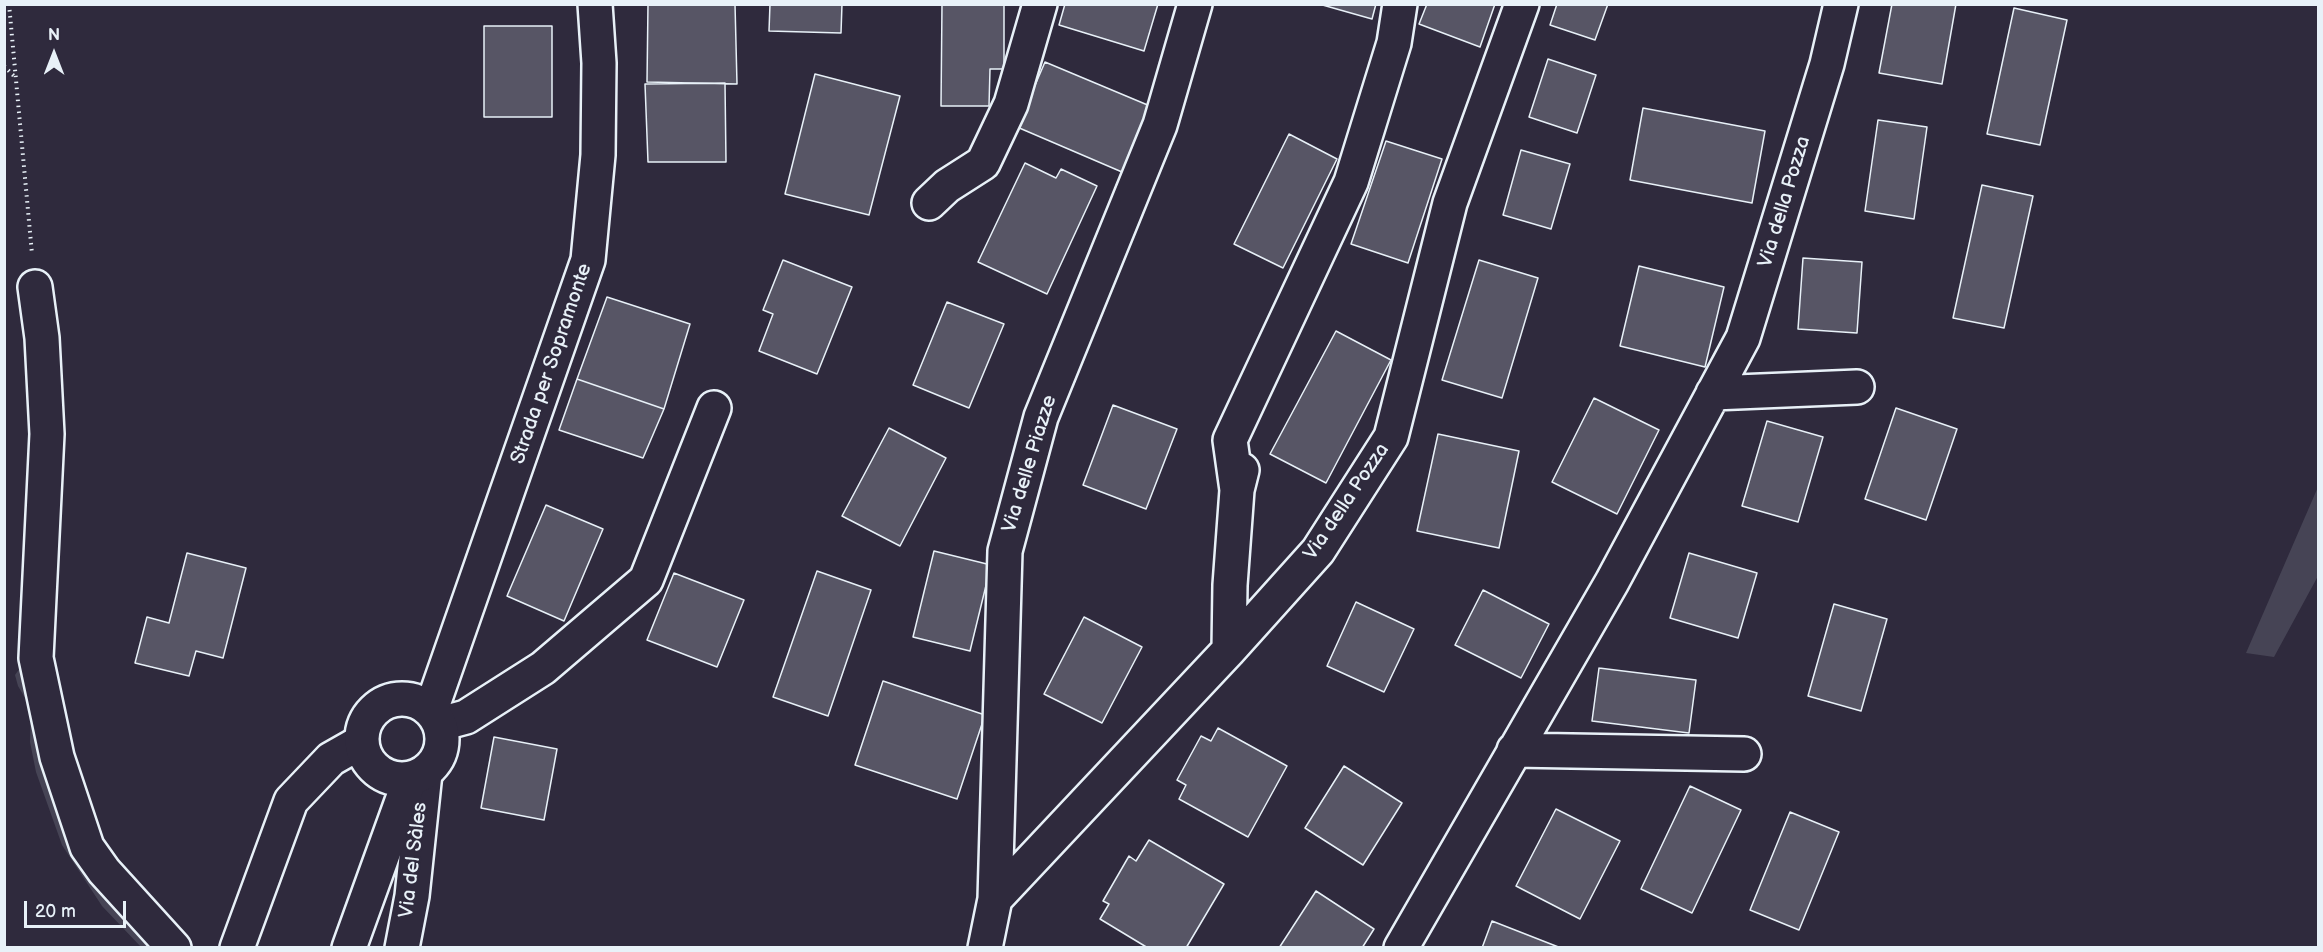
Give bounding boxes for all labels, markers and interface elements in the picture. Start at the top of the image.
north arrow [24,24,84,84]
text: N [48,26,60,45]
street label: Via della Pozza [1754,134,1816,270]
street label: Strada per Sopramonte [506,261,598,467]
street label: Via delle Piazze [998,392,1062,536]
street label: Via della Pozza [1299,439,1395,565]
street label: Via del Sàles [395,801,433,919]
scale bar [27,889,129,927]
text: 20 m [35,901,76,922]

